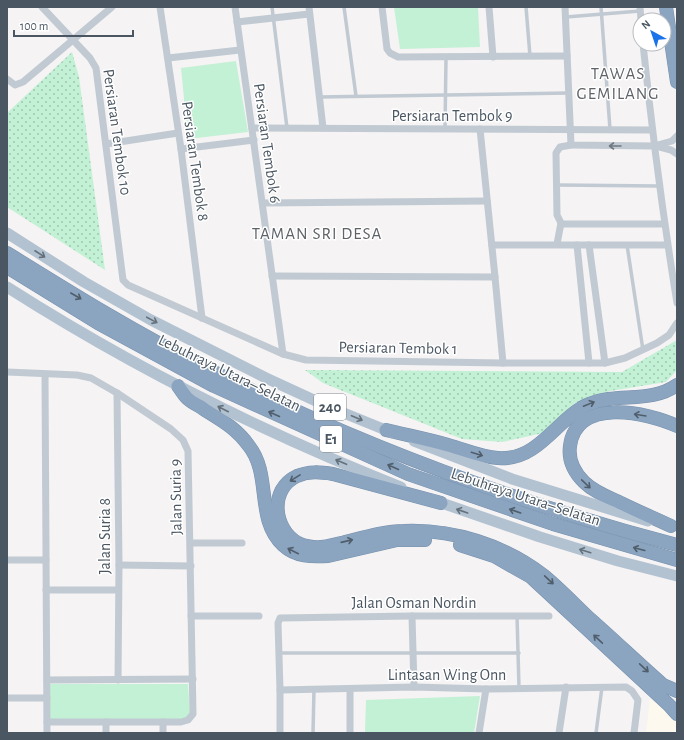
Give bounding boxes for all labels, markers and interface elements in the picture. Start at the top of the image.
scale bar [14,12,133,38]
north arrow [632,12,672,52]
text: N [639,18,652,31]
text: 100 m [20,20,48,32]
district label: TAWAS GEMILANG [577,65,659,102]
street label: Persiaran Tembok 10 [100,68,134,196]
street label: Persiaran Tembok 6 [251,82,283,204]
street label: Persiaran Tembok 8 [179,100,211,222]
street label: Persiaran Tembok 9 [392,108,512,124]
one-way arrow [609,142,622,150]
district label: TAMAN SRI DESA [252,225,382,242]
one-way arrow [34,250,46,258]
one-way arrow [70,292,82,300]
one-way arrow [146,316,158,324]
street label: Lebuhraya Utara–Selatan [155,331,303,415]
street label: Persiaran Tembok 1 [338,339,458,357]
road number: 240 [314,394,346,420]
one-way arrow [583,400,595,408]
one-way arrow [217,404,229,412]
one-way arrow [269,410,281,417]
one-way arrow [634,411,647,419]
one-way arrow [351,415,363,423]
road number: E1 [320,426,342,452]
one-way arrow [471,451,483,459]
one-way arrow [336,458,348,466]
street label: Jalan Suria 9 [167,459,185,535]
one-way arrow [387,463,399,471]
street label: Lebuhraya Utara–Selatan [449,465,602,530]
one-way arrow [289,475,301,483]
one-way arrow [581,479,591,489]
street label: Jalan Suria 8 [97,498,113,574]
one-way arrow [456,506,468,514]
one-way arrow [510,506,522,514]
one-way arrow [341,537,354,545]
one-way arrow [633,545,646,552]
one-way arrow [287,547,299,554]
one-way arrow [579,547,592,554]
one-way arrow [543,575,553,584]
street label: Jalan Osman Nordin [352,595,477,611]
one-way arrow [593,634,603,644]
one-way arrow [639,663,649,673]
street label: Lintasan Wing Onn [388,667,506,683]

